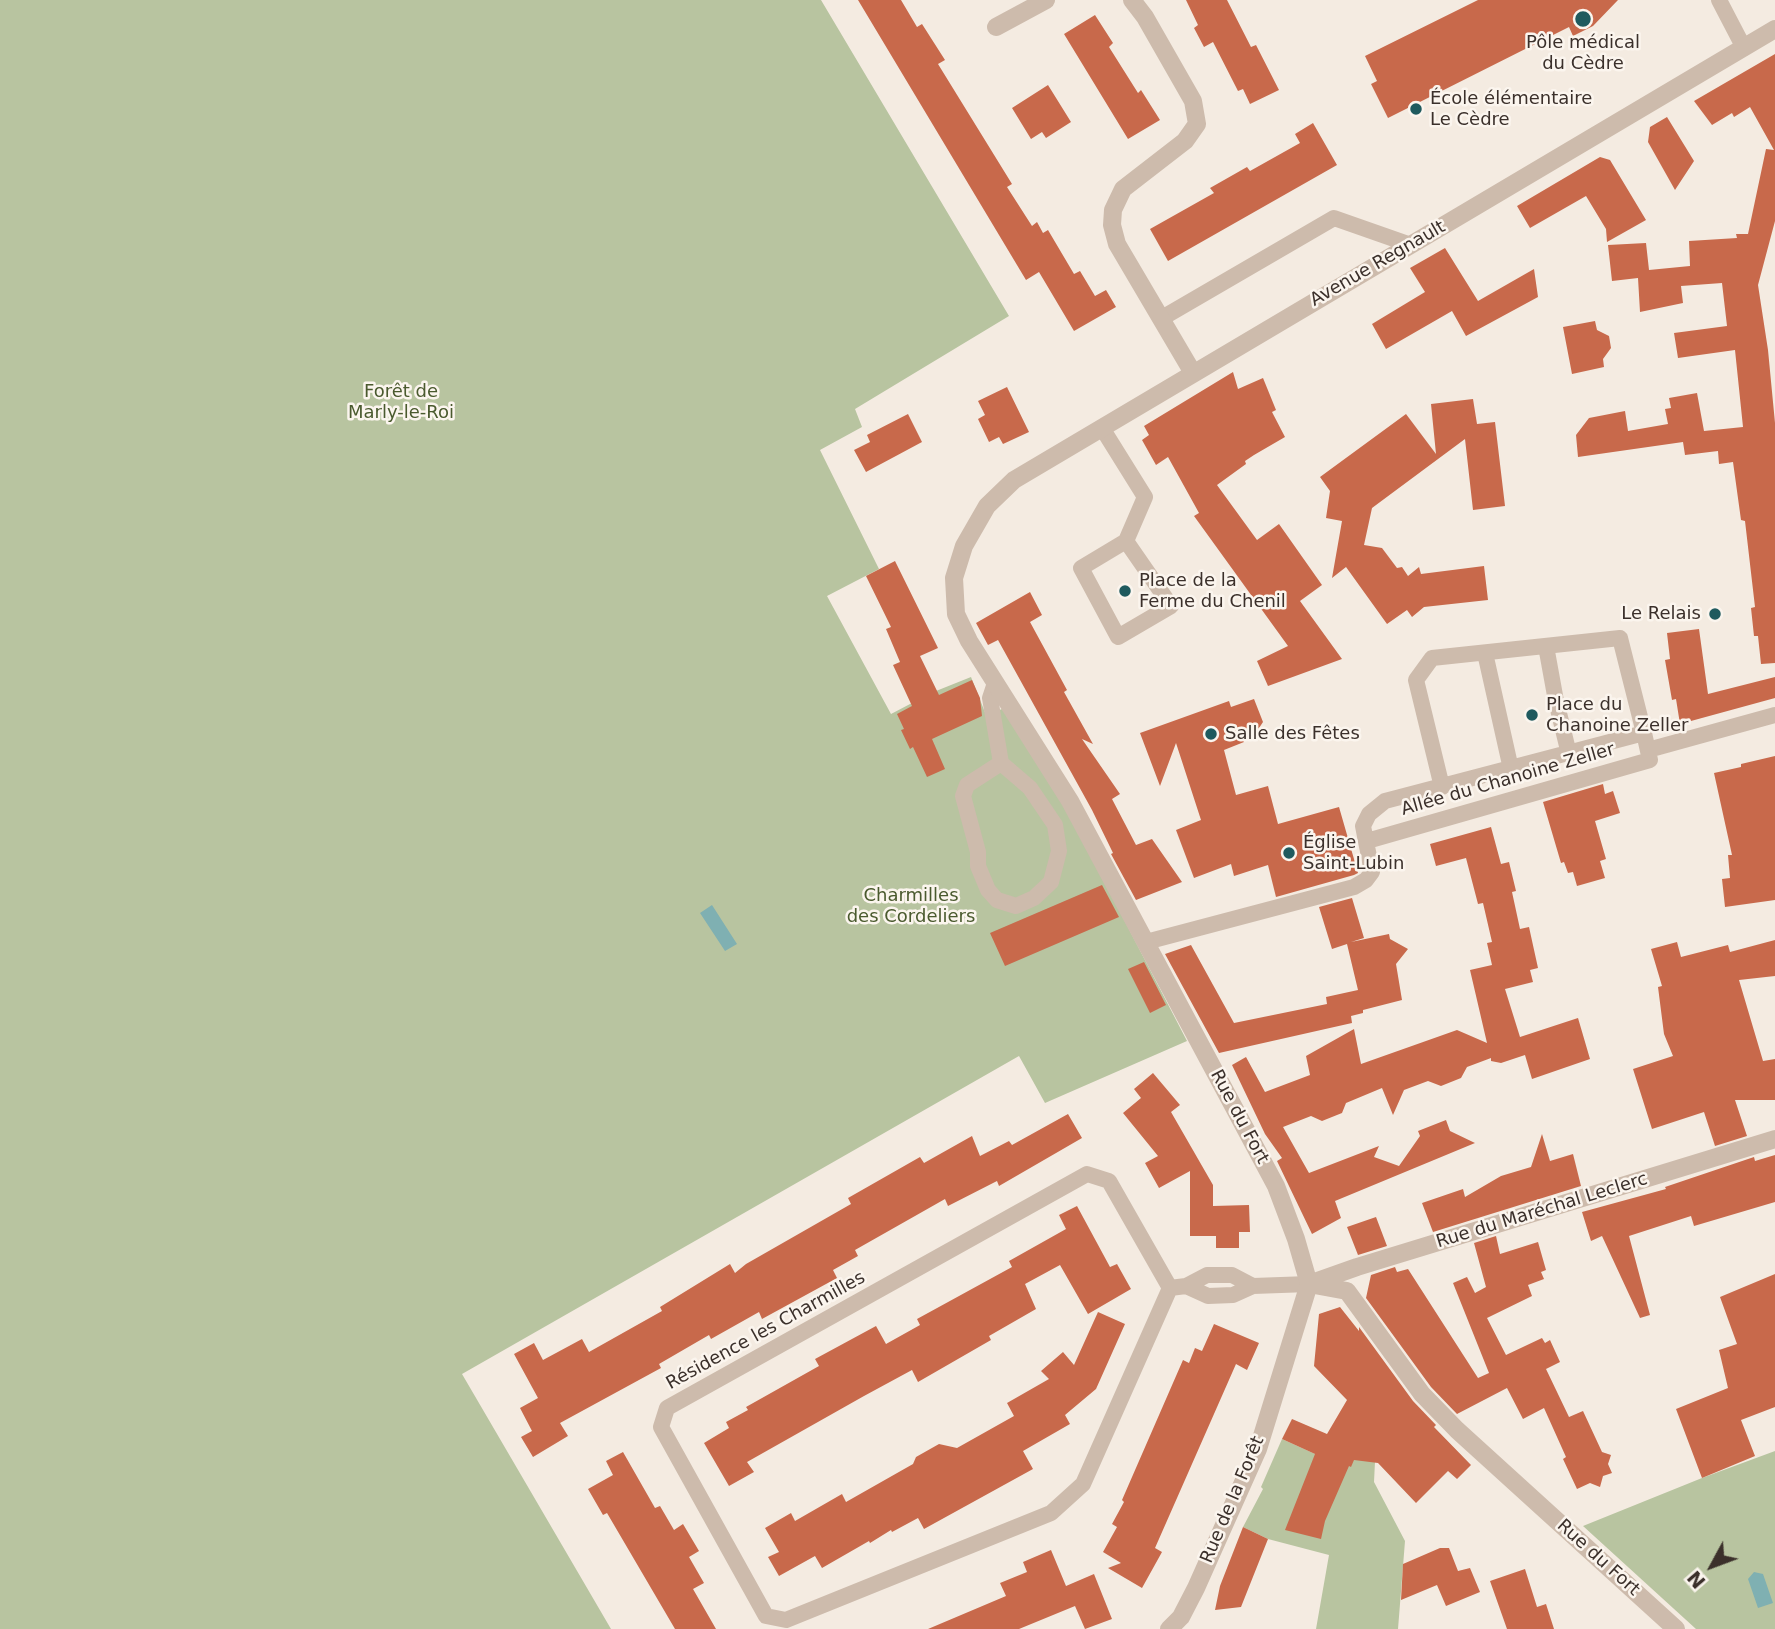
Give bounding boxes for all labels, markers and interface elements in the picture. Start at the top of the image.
marker: Pôle médical du Cèdre [1573,9,1593,29]
place label: Pôle médical du Cèdre [1526,32,1640,74]
place label: École élémentaire Le Cèdre [1430,88,1592,130]
marker: École élémentaire Le Cèdre [1408,101,1424,117]
street label: Avenue Regnault [1306,216,1450,312]
park label: Forêt de Marly-le-Roi [348,381,454,424]
place label: Place de la Ferme du Chenil [1139,570,1286,612]
marker: Place de la Ferme du Chenil [1117,583,1133,599]
place label: Le Relais [1621,603,1701,625]
marker: Le Relais [1707,606,1723,622]
place label: Place du Chanoine Zeller [1546,694,1689,736]
marker: Place du Chanoine Zeller [1524,707,1540,723]
place label: Salle des Fêtes [1225,723,1360,745]
marker: Salle des Fêtes [1203,726,1219,742]
street label: Allée du Chanoine Zeller [1399,739,1617,821]
place label: Église Saint-Lubin [1303,832,1404,874]
marker: Église Saint-Lubin [1281,845,1297,861]
park label: Charmilles des Cordeliers [847,885,975,928]
street label: Rue du Fort [1205,1066,1273,1168]
street label: Rue du Maréchal Leclerc [1434,1169,1650,1253]
street label: Résidence les Charmilles [663,1267,869,1395]
street label: Rue de la Forêt [1197,1433,1269,1567]
street label: Rue du Fort [1552,1515,1644,1601]
north arrow [1677,1531,1747,1601]
text: N [1683,1567,1710,1593]

